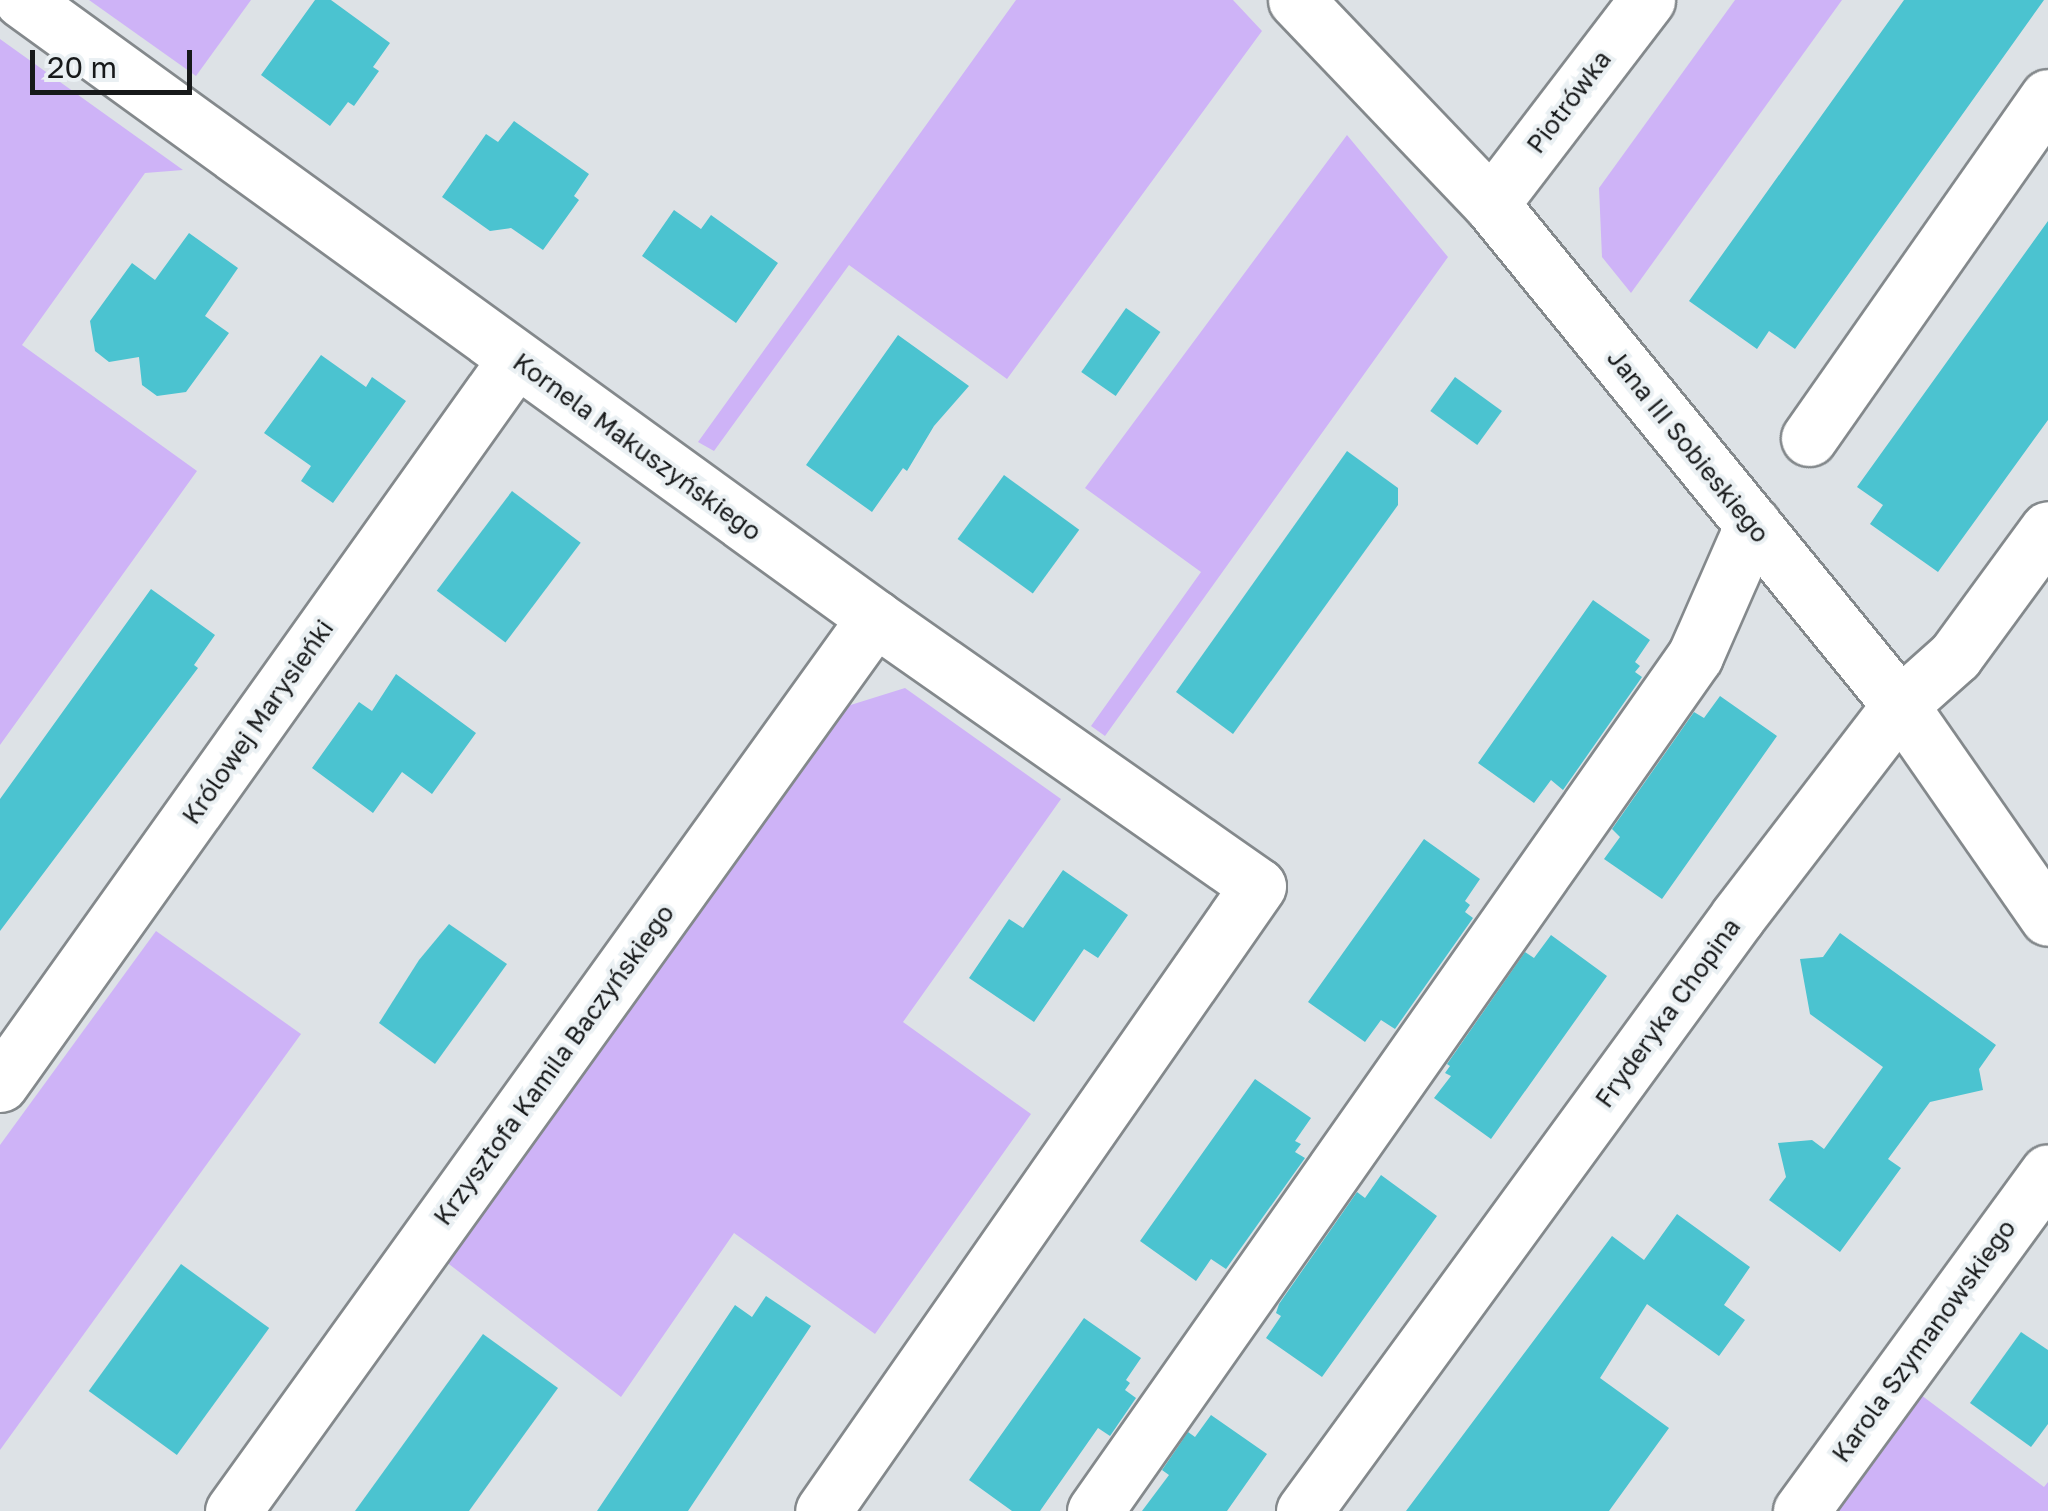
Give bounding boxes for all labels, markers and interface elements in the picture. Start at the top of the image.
scale bar [35,30,198,92]
street label: Piotrówka [1521,45,1617,159]
text: 20 m [47,49,117,85]
street label: Jana III Sobieskiego [1601,343,1775,549]
street label: Kornela Makuszyńskiego [507,347,767,547]
street label: Królowej Marysieńki [176,614,340,830]
street label: Krzysztofa Kamila Baczyńskiego [428,899,680,1231]
street label: Fryderyka Chopina [1589,913,1747,1113]
street label: Karola Szymanowskiego [1826,1214,2022,1468]

